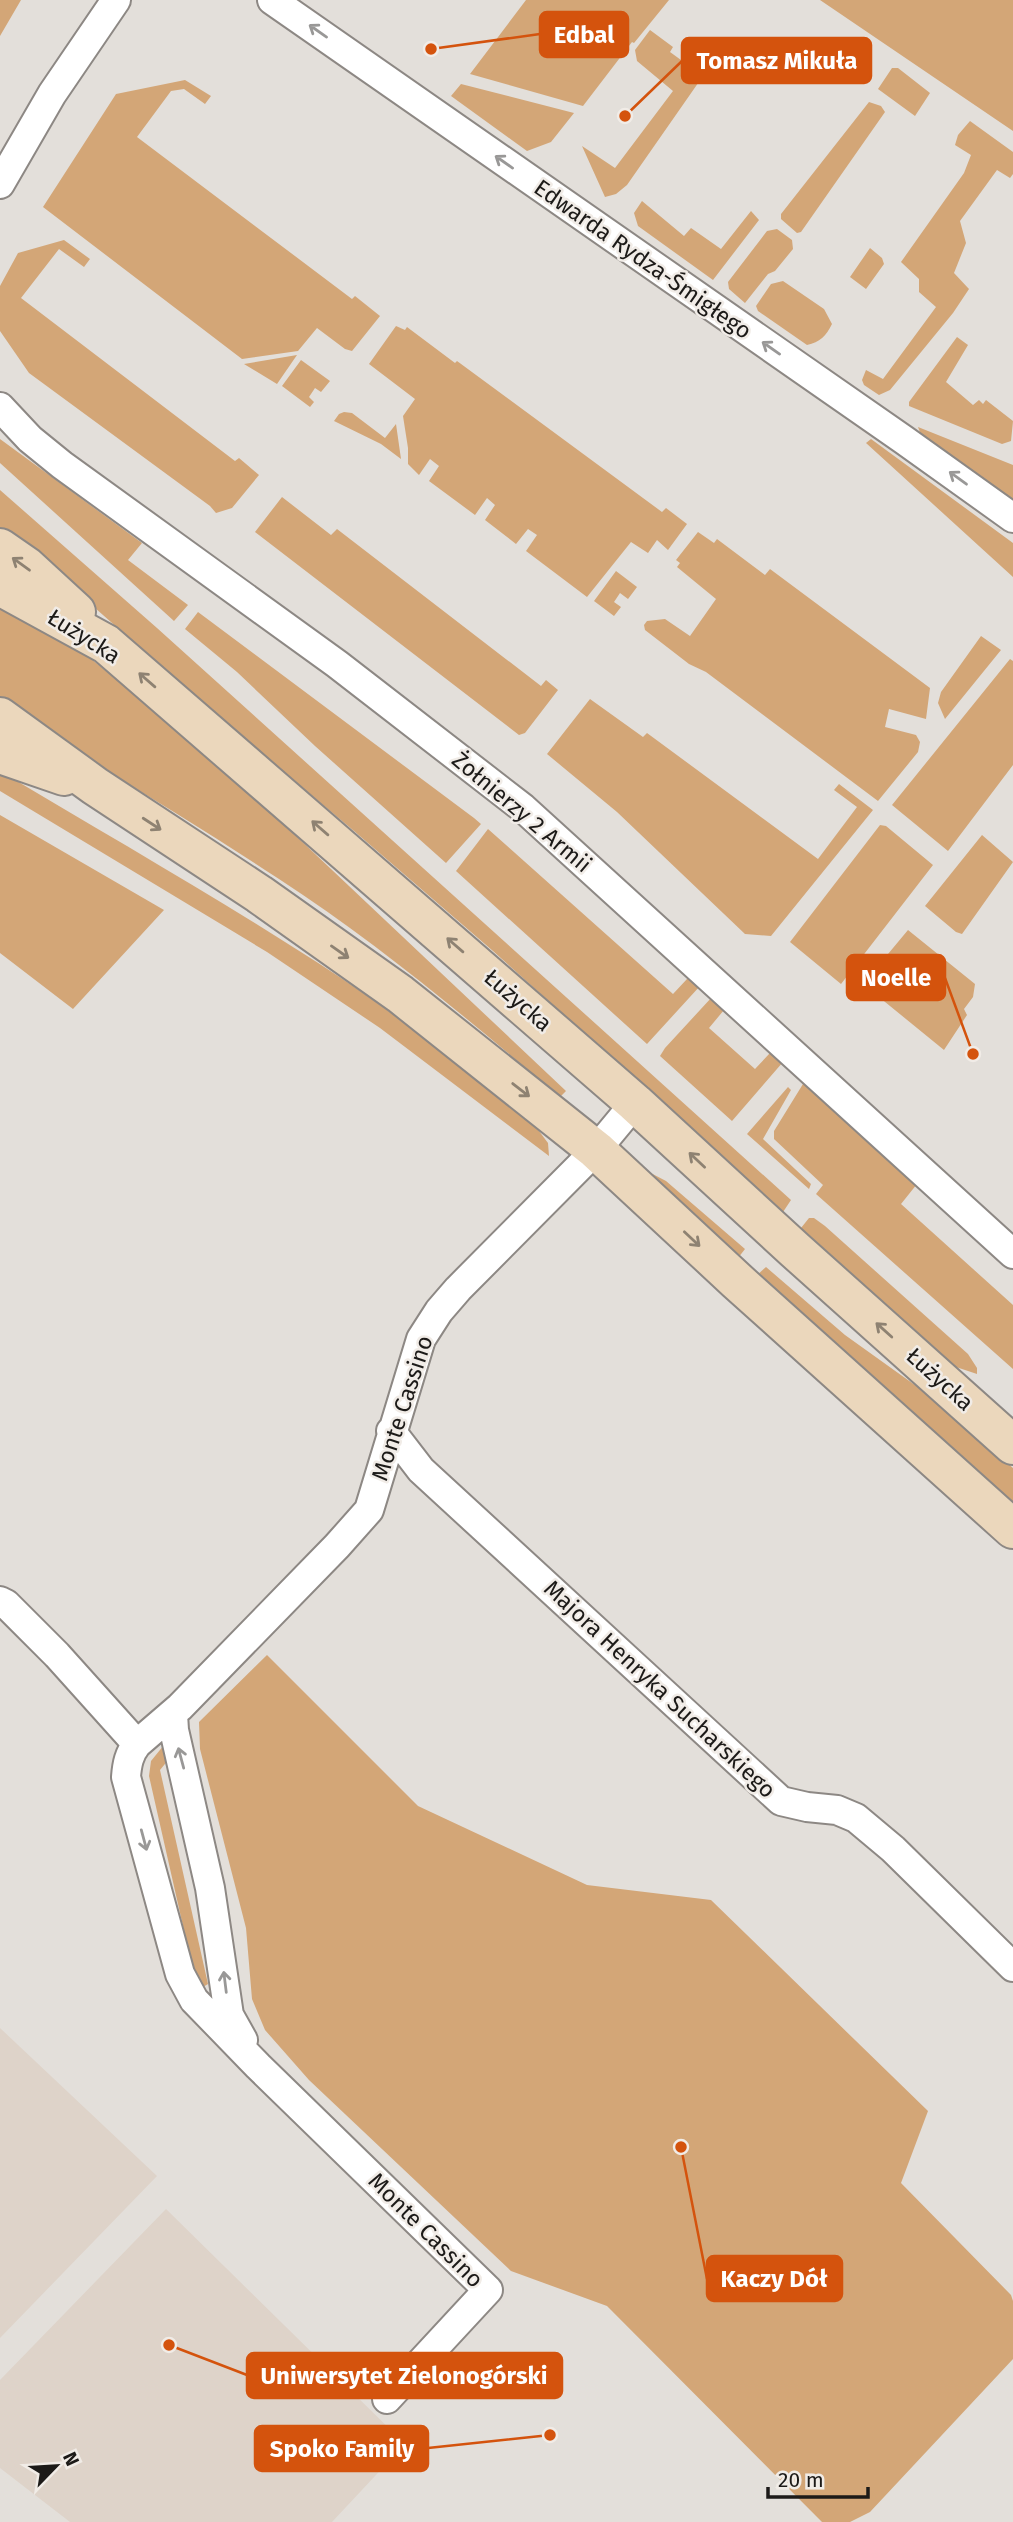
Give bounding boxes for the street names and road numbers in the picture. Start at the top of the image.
street label: Edwarda Rydza-Śmigłego [529,172,758,345]
street label: Łużycka [42,603,126,669]
street label: Żołnierzy 2 Armii [447,746,597,878]
street label: Łużycka [478,963,558,1037]
street label: Monte Cassino [365,1332,439,1484]
street label: Łużycka [901,1341,979,1417]
street label: Majora Henryka Sucharskiego [538,1574,782,1804]
street label: Monte Cassino [363,2167,489,2293]

